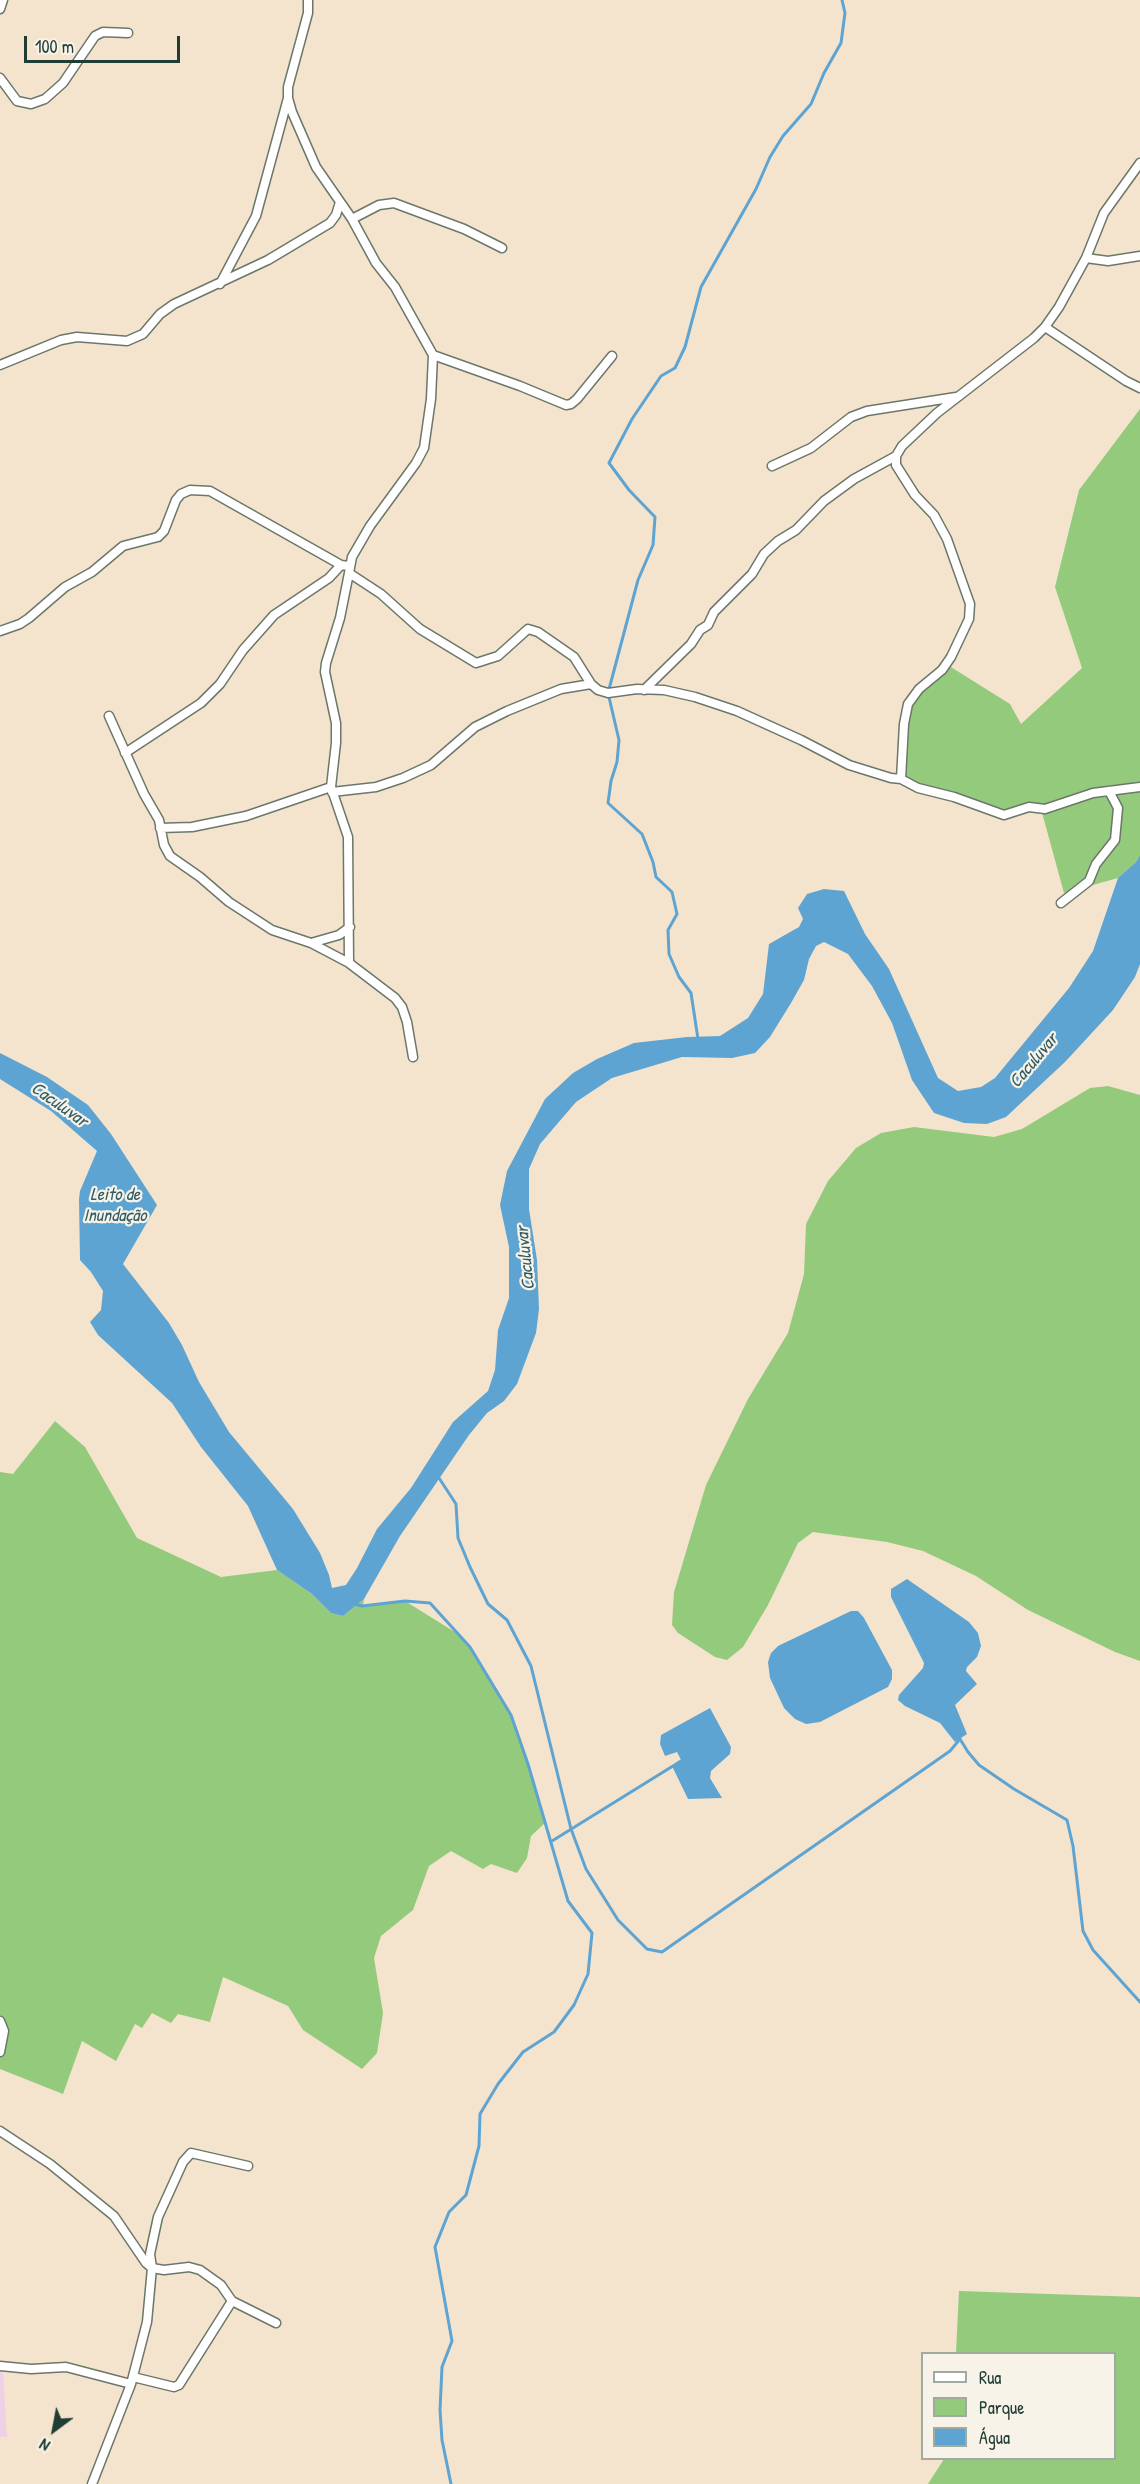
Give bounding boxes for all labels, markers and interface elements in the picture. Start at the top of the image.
scale bar [27,24,183,62]
text: 100 m [35,34,74,59]
water label: Caculuvar [1005,1029,1063,1093]
water label: Caculuvar [26,1078,92,1132]
water label: Leito de Inundação [83,1184,147,1226]
water label: Caculuvar [512,1225,540,1291]
legend [921,2352,1116,2460]
text: Rua [979,2365,1001,2390]
text: Parque [979,2395,1024,2420]
north arrow [24,2400,84,2460]
text: Água [979,2425,1010,2450]
text: N [35,2434,54,2457]

